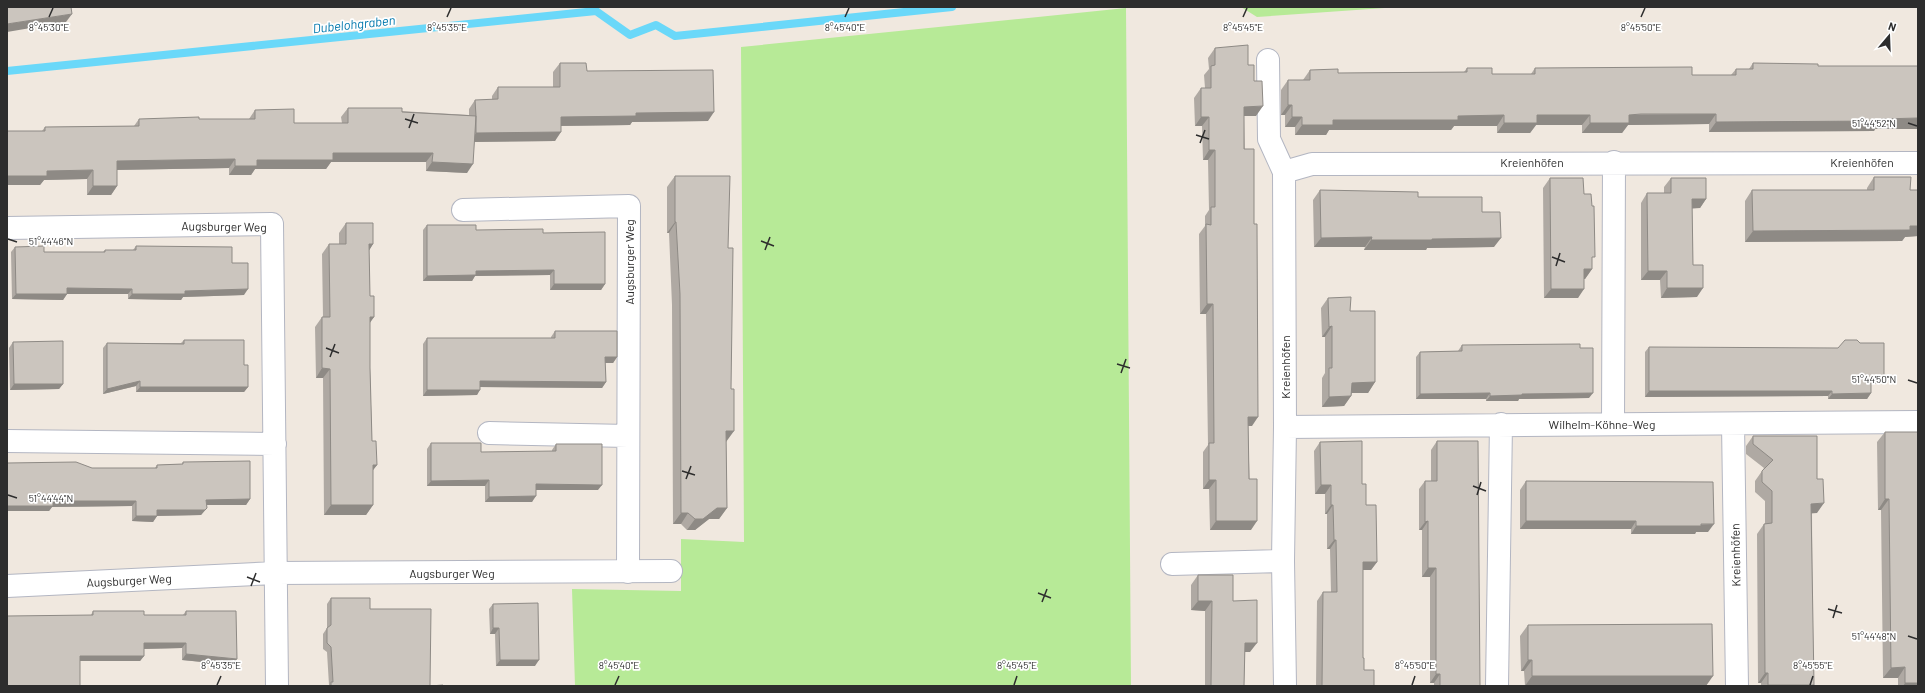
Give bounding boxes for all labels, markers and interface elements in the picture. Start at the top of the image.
water label: Dubelohgraben [312,12,396,36]
north arrow [1869,16,1909,56]
text: N [1887,19,1898,33]
text: 8°45'30"E [29,21,69,33]
text: 8°45'35"E [427,21,467,33]
text: 8°45'40"E [825,21,865,33]
text: 8°45'45"E [1223,21,1263,33]
text: 8°45'50"E [1621,21,1661,33]
text: 51°44'52"N [1852,117,1896,129]
street label: Kreienhöfen [1500,155,1564,169]
street label: Kreienhöfen [1830,155,1894,169]
street label: Augsburger Weg [181,218,267,234]
street label: Augsburger Weg [622,219,636,305]
text: 51°44'46"N [29,235,73,247]
street label: Kreienhöfen [1278,335,1292,399]
text: 51°44'50"N [1852,373,1896,385]
street label: Wilhelm-Köhne-Weg [1549,417,1655,431]
text: 51°44'44"N [29,492,73,504]
street label: Kreienhöfen [1727,523,1743,587]
street label: Augsburger Weg [409,566,495,580]
street label: Augsburger Weg [86,571,172,589]
text: 51°44'48"N [1852,630,1896,642]
text: 8°45'35"E [201,659,241,671]
text: 8°45'40"E [599,659,639,671]
text: 8°45'45"E [997,659,1037,671]
text: 8°45'50"E [1395,659,1435,671]
text: 8°45'55"E [1793,659,1833,671]

